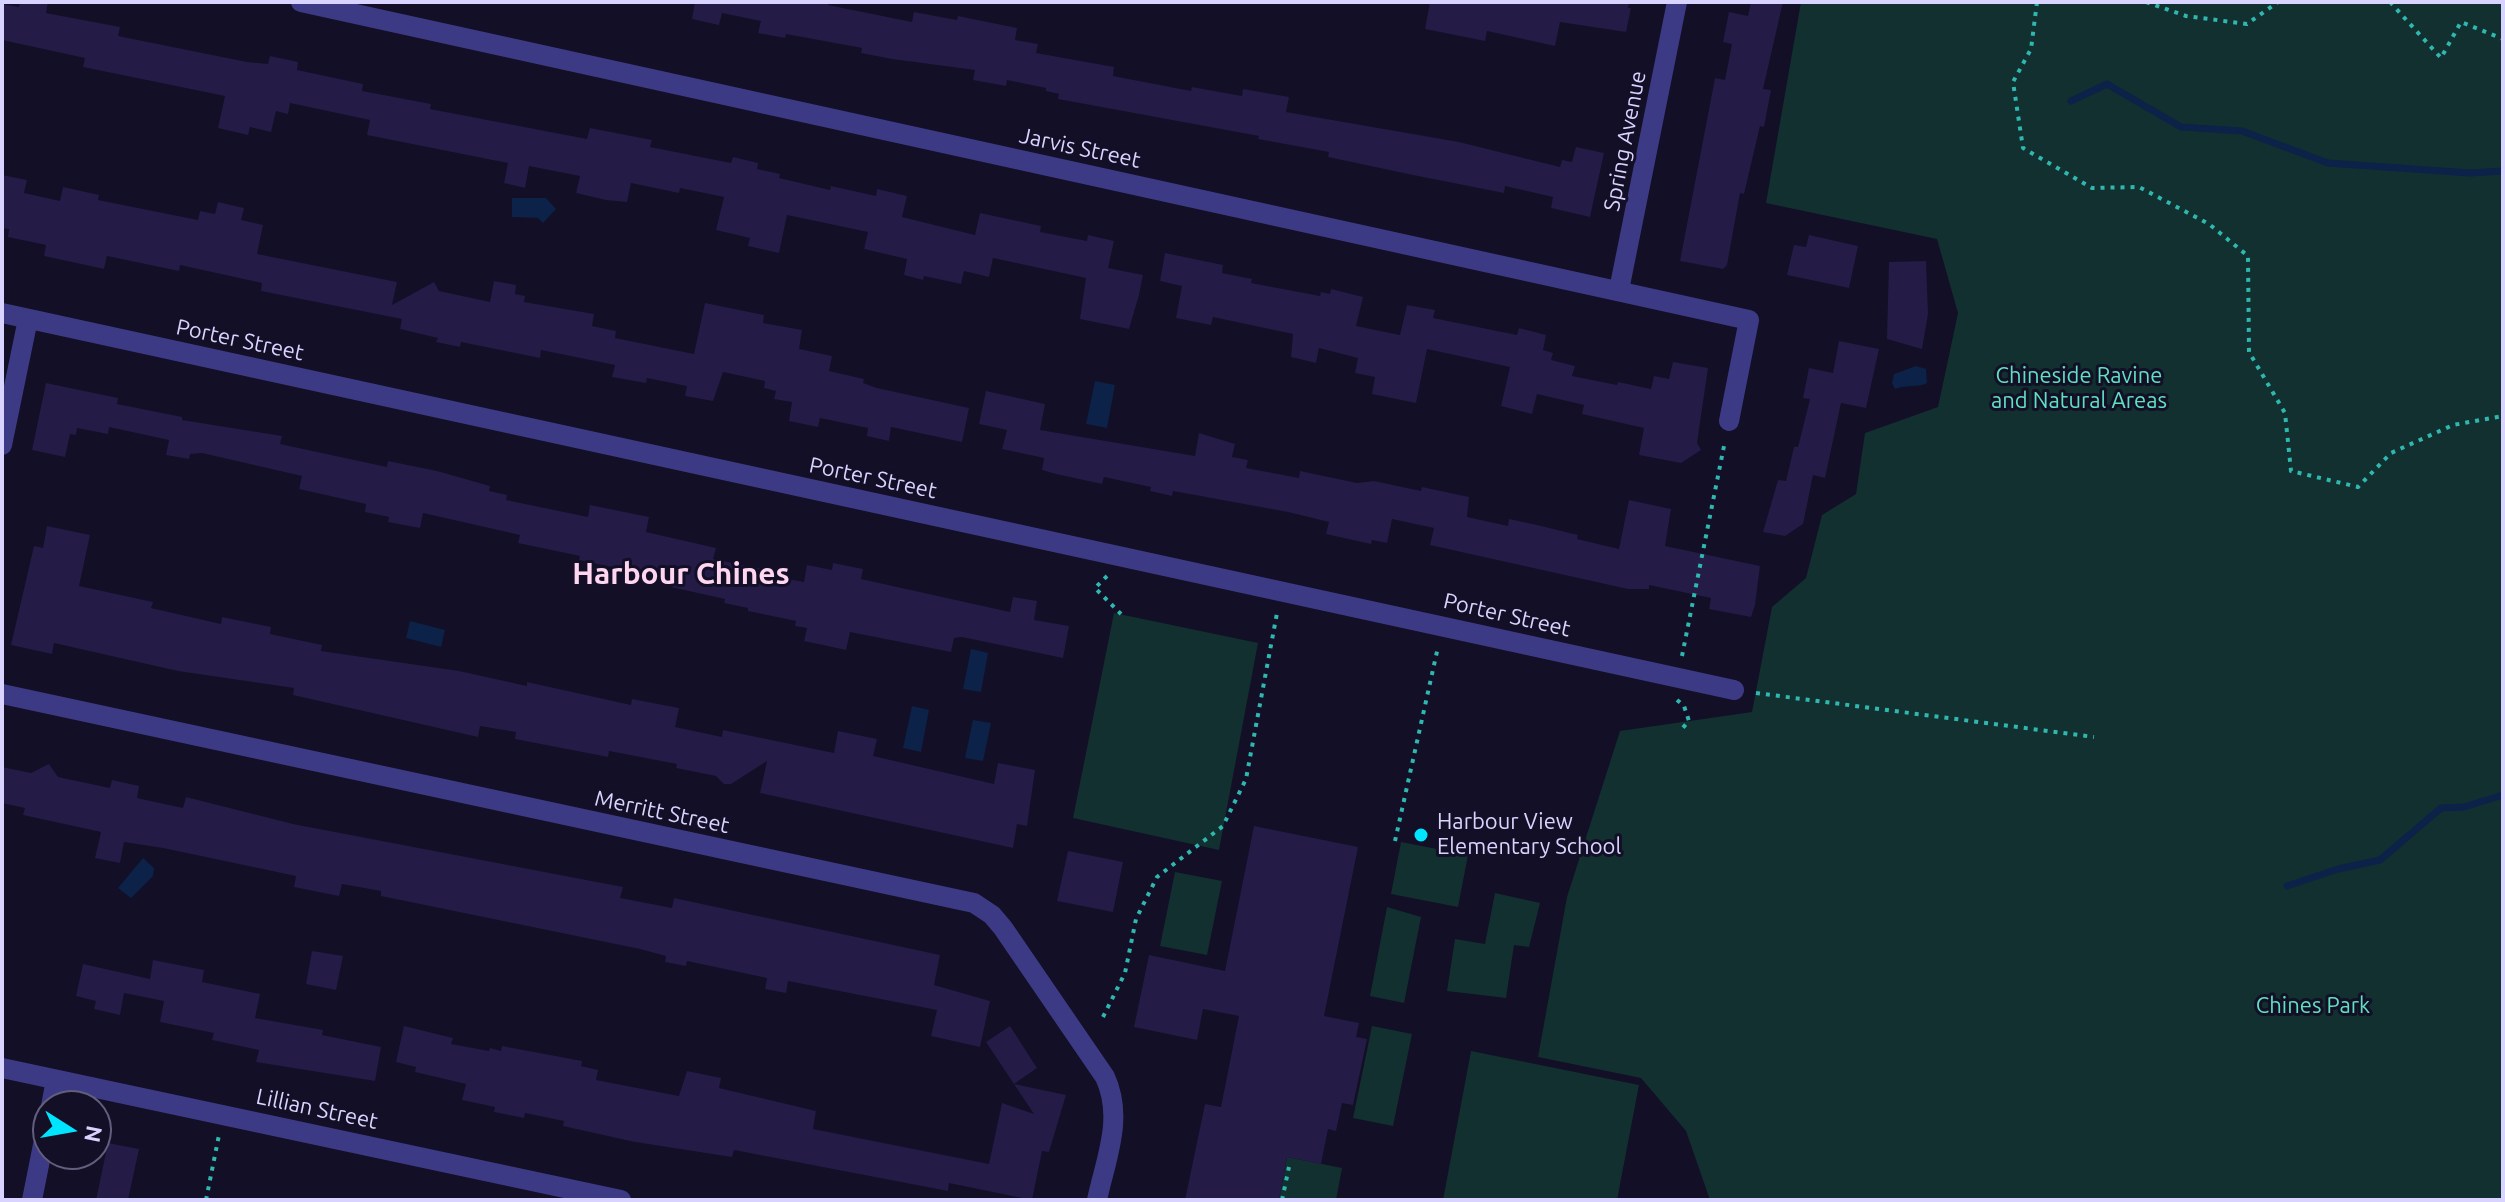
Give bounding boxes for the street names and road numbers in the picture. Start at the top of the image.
street label: Spring Avenue [1598,69,1652,213]
street label: Jarvis Street [1017,122,1143,174]
street label: Porter Street [174,314,306,366]
street label: Porter Street [807,452,939,504]
street label: Porter Street [1441,588,1573,642]
street label: Merritt Street [592,785,732,839]
street label: Lillian Street [254,1083,380,1135]

